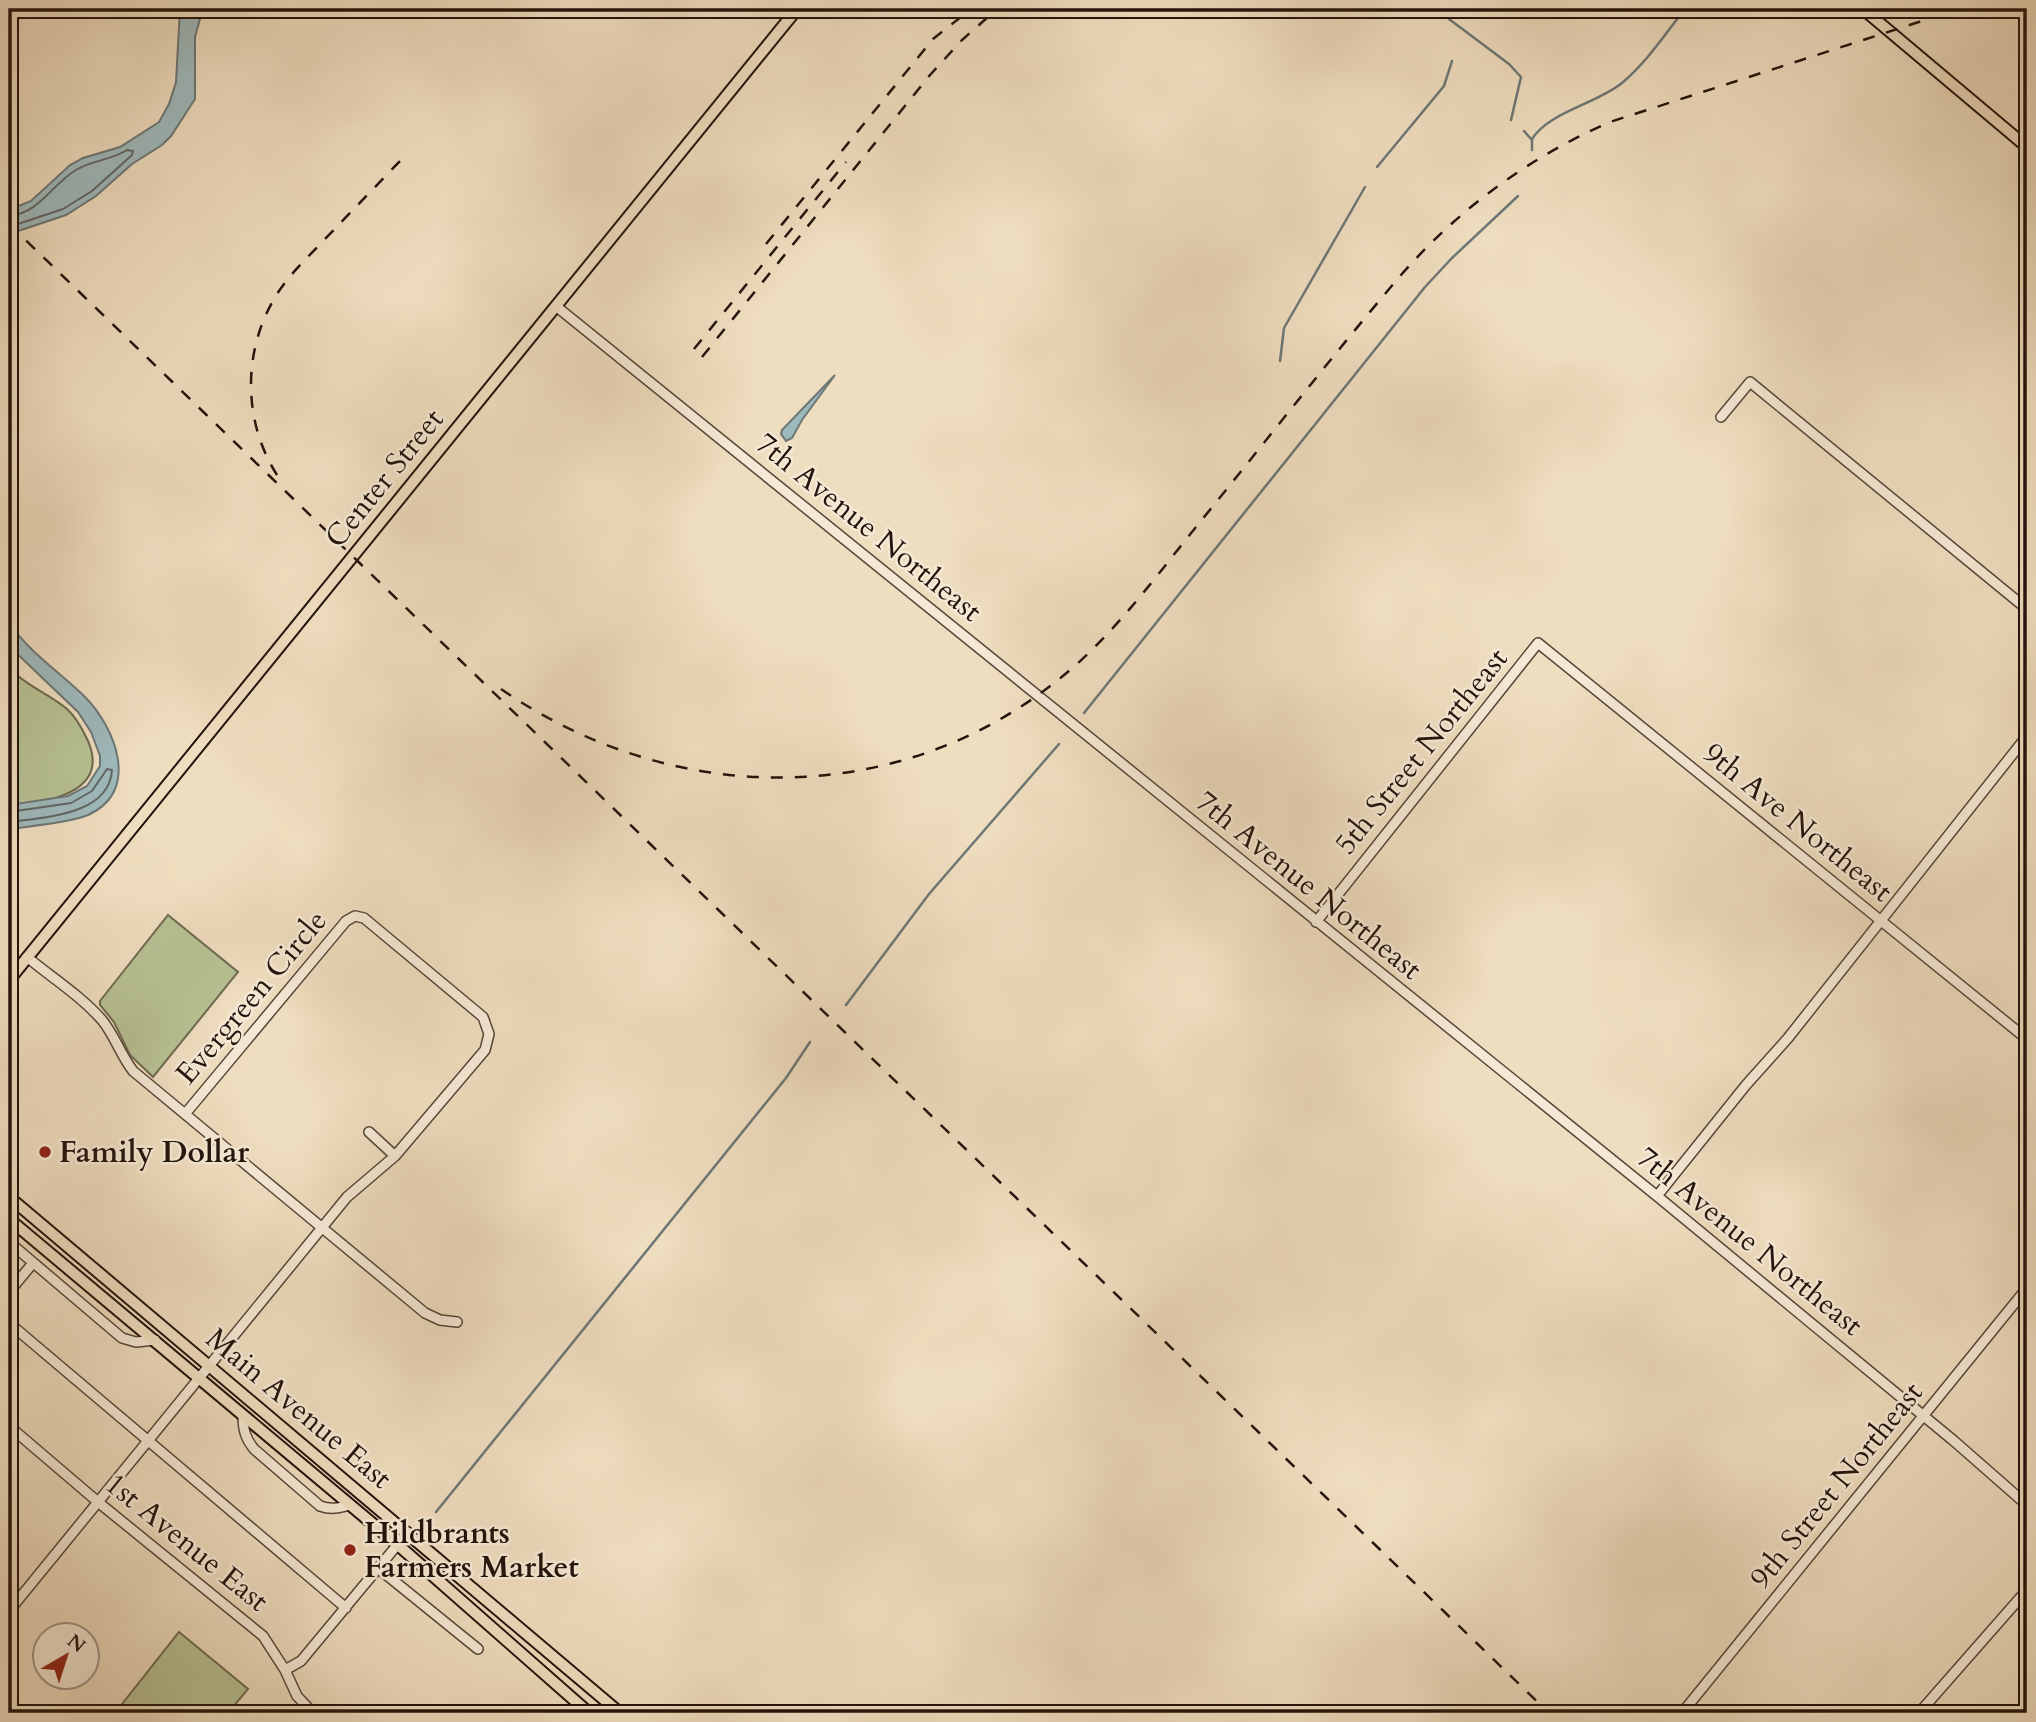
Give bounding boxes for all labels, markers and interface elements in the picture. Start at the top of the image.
street label: Center Street [316,400,453,556]
street label: 7th Avenue Northeast [747,424,991,632]
street label: 5th Street Northeast [1325,639,1518,863]
street label: 9th Ave Northeast [1694,733,1901,912]
street label: 7th Avenue Northeast [1187,782,1431,990]
street label: Evergreen Circle [166,902,336,1093]
place label: Family Dollar [59,1132,250,1173]
street label: 7th Avenue Northeast [1628,1138,1872,1346]
marker: Family Dollar [37,1144,53,1160]
street label: Main Avenue East [197,1318,401,1499]
street label: 9th Street Northeast [1740,1373,1933,1597]
street label: 1st Avenue East [96,1464,277,1621]
place label: Hildbrants Farmers Market [364,1513,579,1588]
marker: Hildbrants Farmers Market [342,1542,358,1558]
north arrow [32,1620,102,1690]
text: N [61,1628,91,1659]

